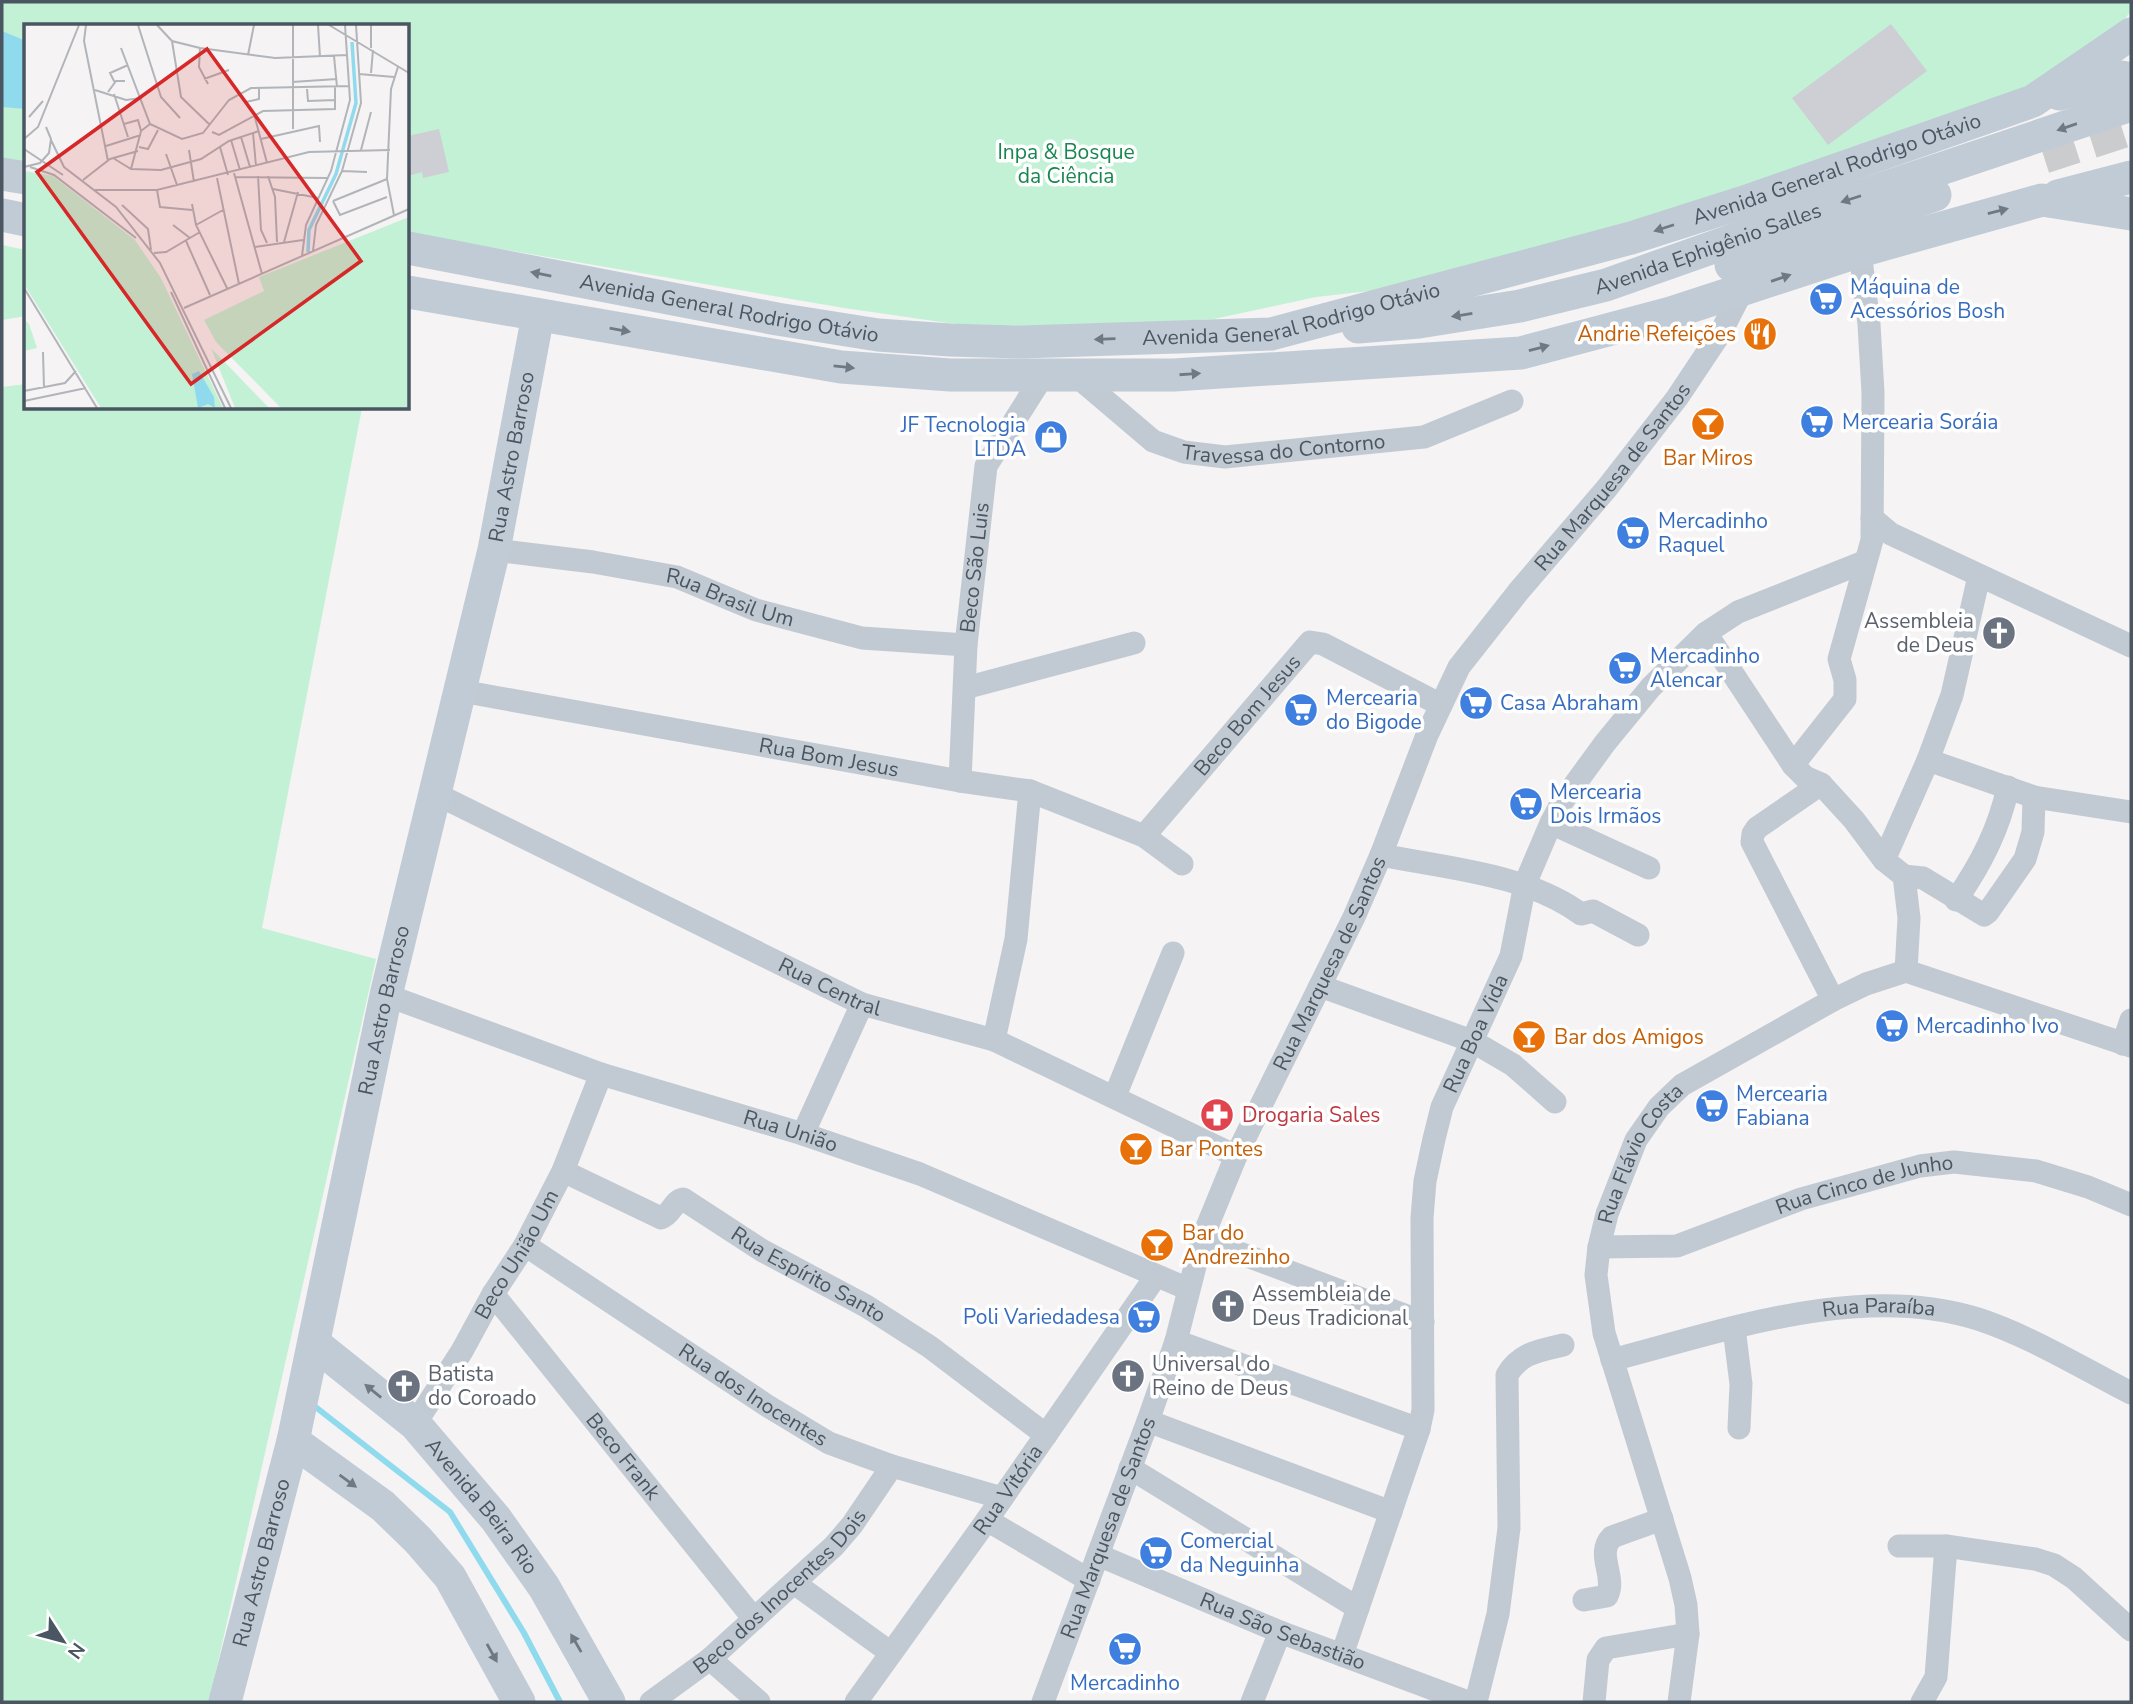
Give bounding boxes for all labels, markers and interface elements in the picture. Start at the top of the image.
inset map [24,24,410,410]
street label: Avenida General Rodrigo Otávio [1689,106,1985,232]
one-way arrow [2056,122,2077,133]
park label: Inpa & Bosque da Ciência [997,138,1135,190]
one-way arrow [1840,194,1861,205]
street label: Avenida Ephigênio Salles [1592,196,1825,301]
one-way arrow [1987,205,2009,216]
one-way arrow [1653,223,1674,234]
street label: Avenida General Rodrigo Otávio [577,267,881,349]
one-way arrow [530,268,552,279]
one-way arrow [1770,272,1791,283]
place label: Máquina de Acessórios Bosh [1850,273,2005,325]
street label: Avenida General Rodrigo Otávio [1142,276,1443,352]
supermarket icon: Máquina de Acessórios Bosh [1807,280,1845,318]
one-way arrow [1451,310,1473,321]
restaurant icon: Andrie Refeições [1741,315,1779,353]
place label: Andrie Refeições [1577,320,1736,348]
one-way arrow [609,325,631,336]
one-way arrow [1094,334,1116,345]
one-way arrow [1528,342,1550,353]
one-way arrow [833,361,855,372]
one-way arrow [1179,368,1201,379]
street label: Rua Astro Barroso [482,369,541,545]
street label: Rua Marquesa de Santos [1528,377,1697,577]
supermarket icon: Mercearia Soráia [1798,403,1836,441]
bar icon: Bar Miros [1689,405,1727,443]
place label: Mercearia Soráia [1842,408,1998,436]
place label: JF Tecnologia LTDA [900,411,1026,463]
shop icon: JF Tecnologia LTDA [1032,418,1070,456]
street label: Travessa do Contorno [1180,427,1387,471]
place label: Bar Miros [1663,444,1753,472]
street label: Beco São Luis [953,501,996,634]
place label: Mercadinho Raquel [1658,507,1768,559]
supermarket icon: Mercadinho Raquel [1614,514,1652,552]
street label: Rua Brasil Um [664,561,797,633]
place label: Assembleia de Deus [1864,607,1974,659]
church icon: Assembleia de Deus [1980,614,2018,652]
place label: Mercadinho Alencar [1650,642,1760,694]
street label: Beco Bom Jesus [1188,649,1307,782]
supermarket icon: Mercadinho Alencar [1606,649,1644,687]
place label: Mercearia do Bigode [1326,684,1422,736]
supermarket icon: Casa Abraham [1457,684,1495,722]
place label: Casa Abraham [1500,689,1639,717]
supermarket icon: Mercearia do Bigode [1282,691,1320,729]
street label: Rua Bom Jesus [757,731,901,784]
place label: Mercearia Dois Irmãos [1550,778,1661,830]
supermarket icon: Mercearia Dois Irmãos [1507,785,1545,823]
street label: Rua Marquesa de Santos [1266,852,1393,1075]
street label: Rua Astro Barroso [351,922,416,1098]
street label: Rua Central [774,951,885,1023]
street label: Rua Boa Vida [1436,970,1515,1097]
supermarket icon: Mercadinho Ivo [1873,1007,1911,1045]
place label: Mercadinho Ivo [1916,1012,2059,1040]
bar icon: Bar dos Amigos [1510,1018,1548,1056]
place label: Bar dos Amigos [1554,1023,1704,1051]
street label: Rua Flávio Costa [1591,1077,1689,1226]
place label: Mercearia Fabiana [1736,1080,1828,1132]
supermarket icon: Mercearia Fabiana [1693,1087,1731,1125]
pharmacy icon: Drogaria Sales [1198,1096,1236,1134]
place label: Drogaria Sales [1242,1101,1380,1129]
street label: Rua União [740,1103,841,1159]
bar icon: Bar Pontes [1117,1130,1155,1168]
place label: Bar Pontes [1160,1135,1263,1163]
street label: Rua Cinco de Junho [1772,1148,1955,1221]
street label: Beco União Um [468,1185,565,1324]
place label: Bar do Andrezinho [1182,1219,1290,1271]
street label: Rua Espírito Santo [726,1220,891,1329]
bar icon: Bar do Andrezinho [1138,1226,1176,1264]
place label: Assembleia de Deus Tradicional [1252,1280,1409,1332]
church icon: Assembleia de Deus Tradicional [1209,1287,1247,1325]
street label: Rua Paraíba [1821,1292,1937,1324]
supermarket icon: Poli Variedadesa [1125,1298,1163,1336]
place label: Poli Variedadesa [963,1303,1120,1331]
street label: Rua dos Inocentes [673,1337,833,1453]
place label: Universal do Reino de Deus [1152,1350,1288,1402]
church icon: Universal do Reino de Deus [1109,1357,1147,1395]
place label: Batista do Coroado [428,1360,537,1412]
church icon: Batista do Coroado [385,1367,423,1405]
one-way arrow [365,1384,382,1399]
street label: Beco Frank [580,1407,667,1506]
street label: Rua Marquesa de Santos [1054,1413,1162,1643]
street label: Avenida Beira Rio [419,1432,545,1580]
street label: Rua Vitória [967,1439,1049,1541]
one-way arrow [339,1474,357,1488]
street label: Rua Astro Barroso [226,1475,297,1650]
street label: Beco dos Inocentes Dois [687,1504,873,1681]
place label: Comercial da Neguinha [1180,1527,1299,1579]
supermarket icon: Comercial da Neguinha [1137,1534,1175,1572]
street label: Rua São Sebastião [1196,1586,1370,1677]
north arrow [28,1606,98,1676]
supermarket icon: Mercadinho [1106,1630,1144,1668]
one-way arrow [570,1633,582,1653]
text: N [61,1637,91,1664]
one-way arrow [486,1643,498,1663]
place label: Mercadinho [1070,1669,1180,1697]

